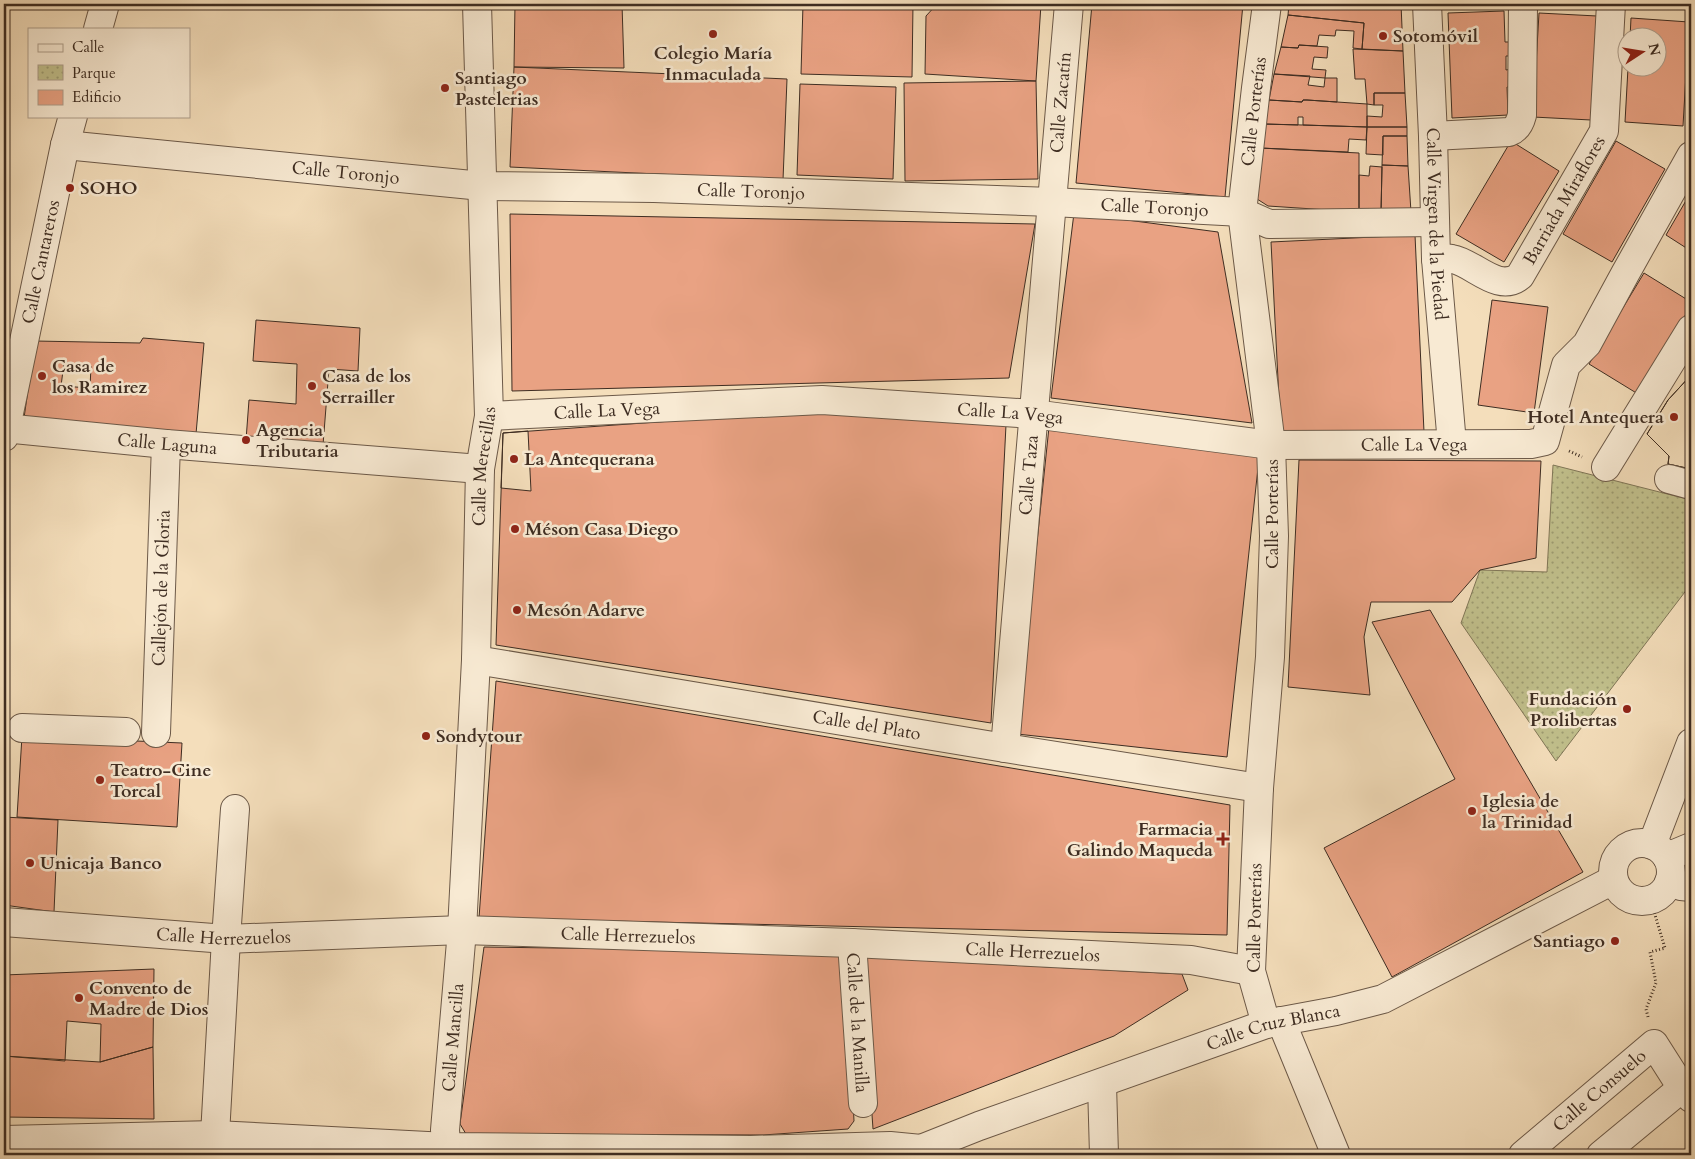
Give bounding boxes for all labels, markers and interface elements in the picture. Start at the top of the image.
place label: Sotomóvil [1393,24,1478,49]
legend [28,28,190,118]
marker: Colegio María Inmaculada [707,28,719,40]
north arrow [1618,28,1668,78]
marker: Sotomóvil [1377,30,1389,42]
text: Calle [72,37,105,57]
place label: Colegio María Inmaculada [654,41,772,87]
text: N [1644,41,1665,57]
street label: Calle Zacatín [1044,50,1077,154]
street label: Calle Porterías [1235,55,1272,167]
text: Parque [72,63,116,83]
place label: Santiago Pastelerias [455,66,538,112]
marker: Santiago Pastelerias [439,82,451,94]
text: Edificio [72,87,121,107]
street label: Calle Virgen de la Piedad [1420,127,1454,321]
street label: Barriada Miraflores [1517,131,1611,269]
street label: Calle Toronjo [291,155,401,190]
place label: SOHO [80,176,138,201]
street label: Calle Toronjo [696,177,806,206]
marker: SOHO [64,182,76,194]
street label: Calle Toronjo [1100,192,1209,223]
street label: Calle Cantareros [15,197,66,326]
place label: Casa de los Ramirez [52,354,148,400]
place label: Casa de los Serrailler [322,364,411,410]
marker: Casa de los Ramirez [36,370,48,382]
marker: Casa de los Serrailler [306,380,318,392]
street label: Calle La Vega [553,395,661,425]
street label: Calle La Vega [956,396,1065,430]
place label: Hotel Antequera [1527,405,1664,430]
street label: Calle Merecillas [466,407,502,526]
marker: Hotel Antequera [1668,411,1680,423]
place label: Agencia Tributaria [256,418,339,464]
street label: Calle Laguna [116,427,218,461]
street label: Calle La Vega [1361,432,1468,457]
marker: Agencia Tributaria [240,434,252,446]
street label: Calle Taza [1013,434,1044,516]
place label: La Antequerana [524,447,655,472]
marker: La Antequerana [508,453,520,465]
street label: Calle Porterías [1260,459,1285,569]
street label: Callejón de la Gloria [146,509,176,667]
place label: Méson Casa Diego [525,517,678,542]
marker: Méson Casa Diego [509,523,521,535]
place label: Mesón Adarve [527,598,645,623]
marker: Mesón Adarve [511,604,523,616]
place label: Fundación Prolibertas [1529,687,1617,733]
marker: Fundación Prolibertas [1621,703,1633,715]
street label: Calle del Plato [811,704,923,746]
place label: Sondytour [436,724,523,749]
marker: Sondytour [420,730,432,742]
place label: Teatro-Cine Torcal [110,758,211,804]
marker: Teatro-Cine Torcal [94,774,106,786]
place label: Iglesia de la Trinidad [1482,789,1573,835]
marker: Iglesia de la Trinidad [1466,805,1478,817]
place label: Farmacia Galindo Maqueda [1067,817,1213,863]
marker: Farmacia Galindo Maqueda [1217,833,1229,845]
place label: Unicaja Banco [40,851,162,876]
marker: Unicaja Banco [24,857,36,869]
street label: Calle Porterías [1242,863,1268,973]
street label: Calle Herrezuelos [155,921,291,952]
street label: Calle Herrezuelos [560,921,696,950]
place label: Santiago [1533,929,1605,954]
marker: Santiago [1609,935,1621,947]
street label: Calle Herrezuelos [965,936,1101,968]
street label: Calle de la Manilla [840,952,875,1094]
place label: Convento de Madre de Dios [89,976,209,1022]
street label: Calle Mancilla [436,982,470,1093]
marker: Convento de Madre de Dios [73,992,85,1004]
street label: Calle Cruz Blanca [1203,998,1342,1057]
street label: Calle Consuelo [1547,1043,1652,1137]

